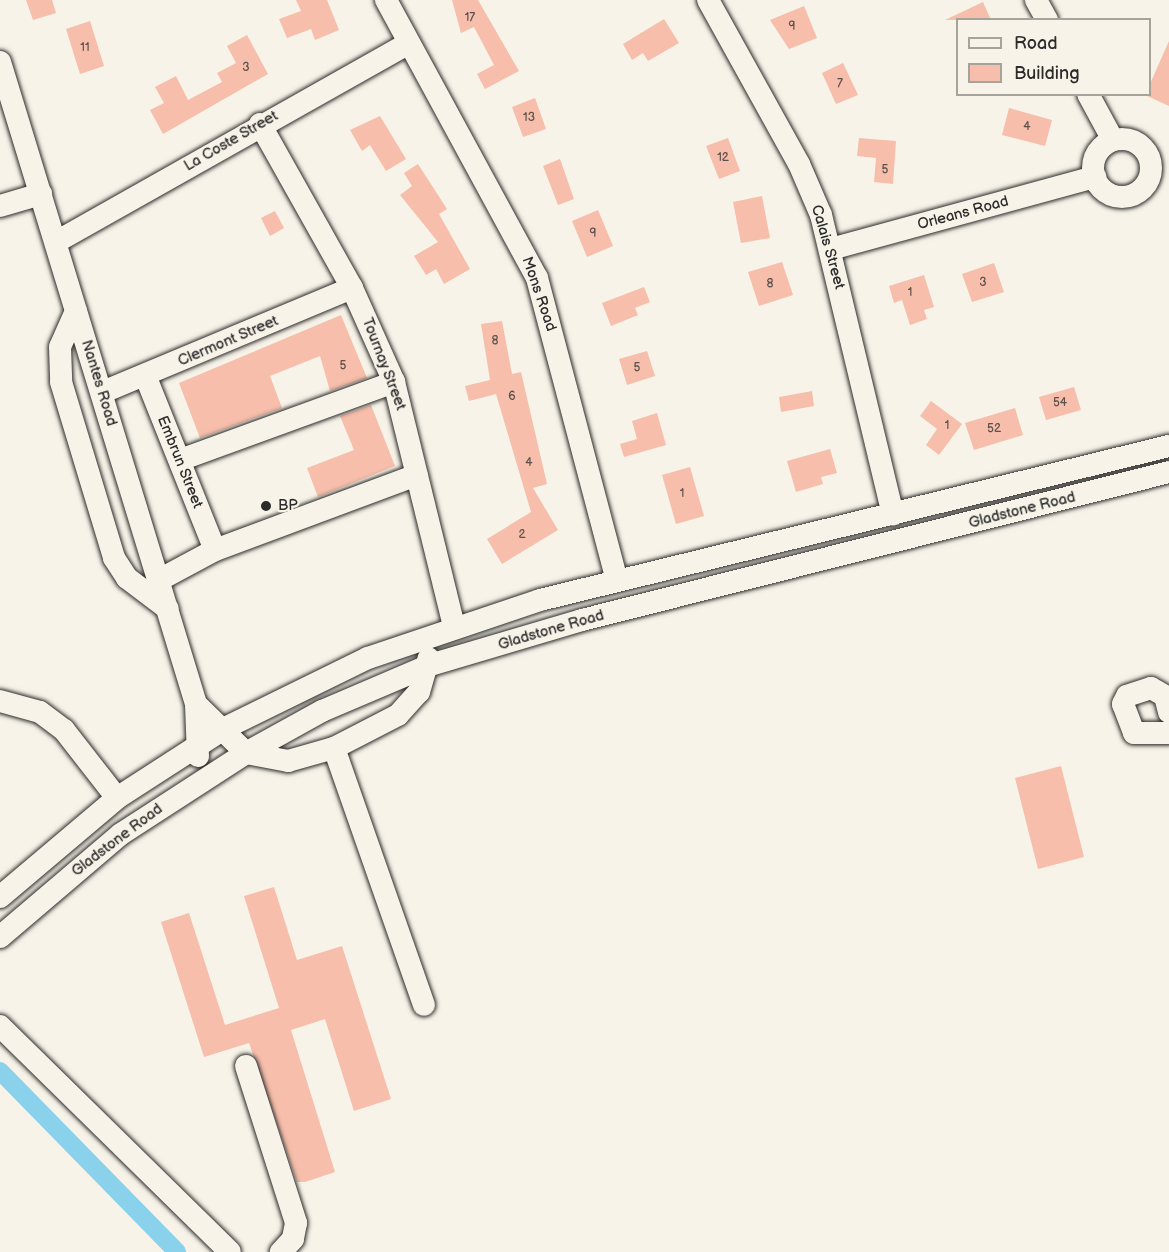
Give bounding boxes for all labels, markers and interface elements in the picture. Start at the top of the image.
house number: 17 [465,11,475,25]
legend [956,18,1151,96]
house number: 9 [789,20,795,34]
text: Road [1014,33,1058,54]
house number: 11 [80,41,90,55]
house number: 3 [242,61,250,75]
text: Building [1014,63,1080,84]
house number: 7 [837,77,843,91]
street label: La Coste Street [181,107,281,175]
house number: 13 [523,111,535,125]
house number: 4 [1023,120,1031,134]
house number: 12 [717,151,729,165]
house number: 5 [882,163,888,177]
street label: Orleans Road [915,192,1011,234]
street label: Calais Street [807,203,849,291]
house number: 9 [590,227,596,241]
street label: Mons Road [518,254,560,334]
house number: 3 [979,276,987,290]
house number: 8 [767,277,773,291]
house number: 1 [908,286,912,300]
street label: Clermont Street [175,312,281,370]
street label: Tournay Street [358,315,410,413]
house number: 8 [492,334,498,348]
street label: Nantes Road [77,338,121,428]
house number: 5 [340,359,346,373]
house number: 5 [634,361,640,375]
house number: 6 [508,390,516,404]
house number: 54 [1053,396,1067,410]
street label: Embrun Street [153,413,207,511]
house number: 1 [945,419,949,433]
house number: 52 [987,422,1001,436]
house number: 4 [525,456,533,470]
house number: 1 [680,487,684,501]
street label: Gladstone Road [967,488,1077,532]
place label: BP [278,497,298,515]
marker: BP [259,499,273,513]
house number: 2 [518,528,526,542]
street label: Gladstone Road [496,606,606,654]
street label: Gladstone Road [68,800,166,880]

